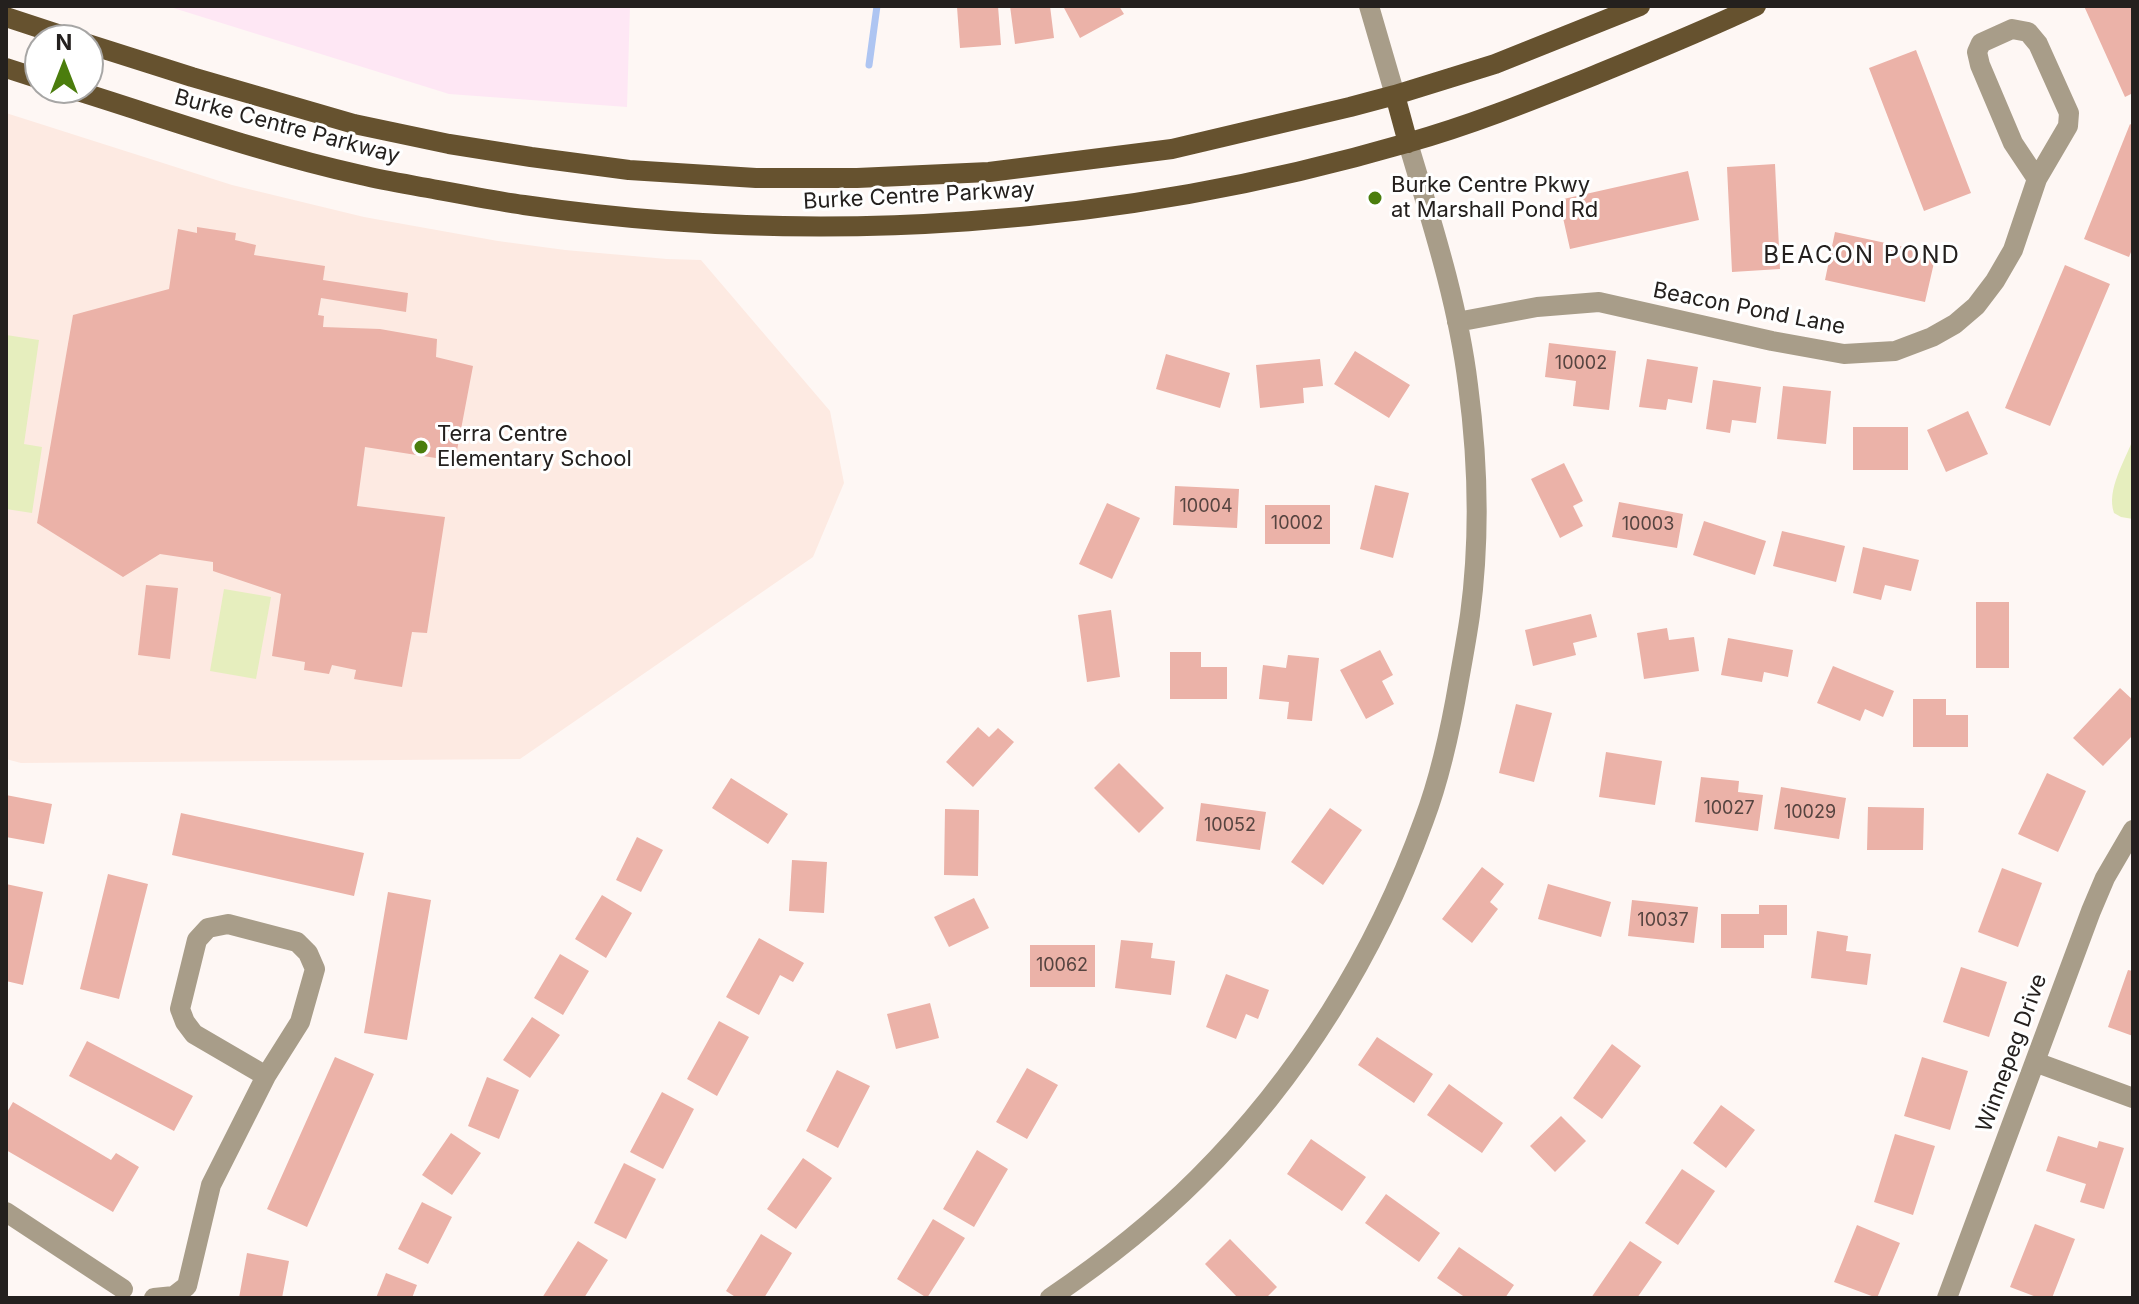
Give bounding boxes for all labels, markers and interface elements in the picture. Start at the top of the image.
north arrow [24,24,104,104]
text: N [56,29,72,55]
street label: Burke Centre Parkway [171,84,403,170]
place label: Burke Centre Pkwy at Marshall Pond Rd [1391,172,1598,224]
street label: Burke Centre Parkway [802,177,1036,215]
marker: Burke Centre Pkwy at Marshall Pond Rd [1366,189,1384,207]
district label: BEACON POND [1763,242,1961,270]
street label: Beacon Pond Lane [1651,277,1847,341]
house number: 10002 [1555,353,1607,375]
place label: Terra Centre Elementary School [437,421,632,472]
marker: Terra Centre Elementary School [412,438,430,456]
house number: 10004 [1179,496,1233,518]
house number: 10002 [1271,513,1323,535]
house number: 10003 [1622,514,1674,536]
house number: 10027 [1703,798,1755,820]
house number: 10029 [1784,802,1836,824]
house number: 10052 [1204,815,1256,837]
house number: 10037 [1637,910,1689,932]
house number: 10062 [1036,955,1088,977]
street label: Winnepeg Drive [1971,970,2053,1136]

